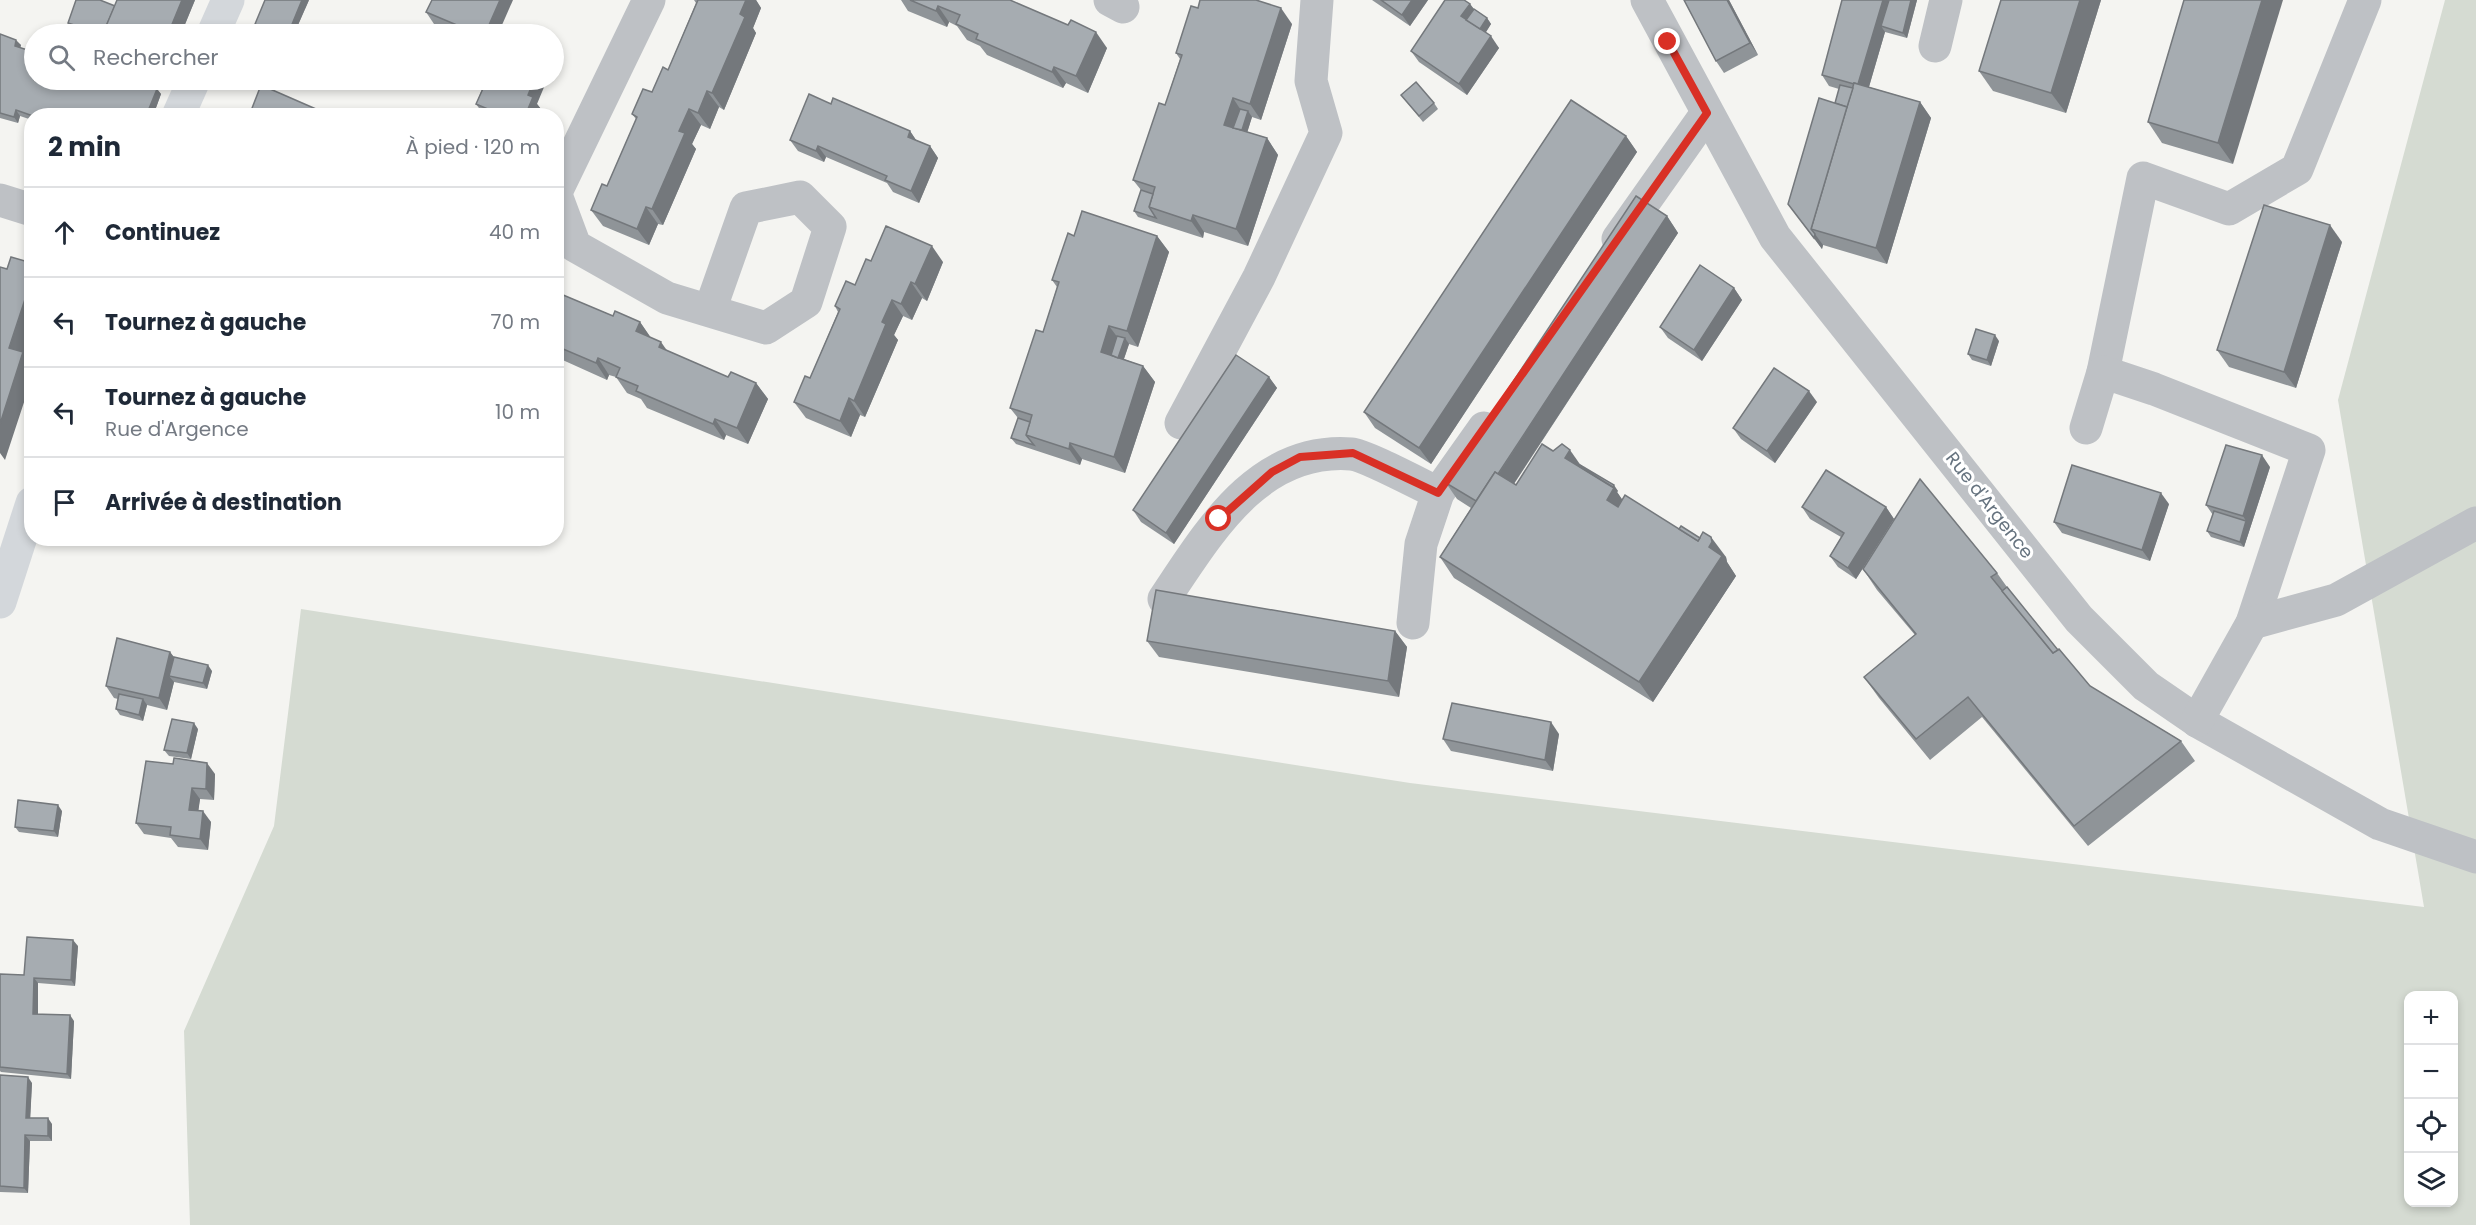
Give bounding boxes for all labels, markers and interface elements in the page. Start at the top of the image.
search box [24,24,564,90]
route end [1654,28,1680,54]
icon: search [45,41,78,74]
text: Rechercher [93,42,219,73]
text: 2 min [48,129,121,165]
text: À pied · 120 m [406,133,540,161]
icon: ahead [48,216,81,249]
text: Continuez [105,217,220,248]
text: 40 m [489,218,540,246]
icon: left [48,306,81,339]
text: Tournez à gauche [105,307,306,338]
text: 70 m [491,308,540,336]
text: Tournez à gauche [105,382,306,413]
icon: left [48,396,81,429]
text: 10 m [495,398,540,426]
text: Rue d'Argence [105,415,249,443]
street label: Rue d'Argence [1940,446,2040,564]
icon: arrive [48,486,81,519]
text: Arrivée à destination [105,487,342,518]
route start [1205,505,1231,531]
map controls [2404,991,2458,1207]
button: + [2404,991,2458,1045]
button: − [2404,1045,2458,1099]
button: locate [2404,1099,2458,1153]
button: layers [2404,1153,2458,1207]

